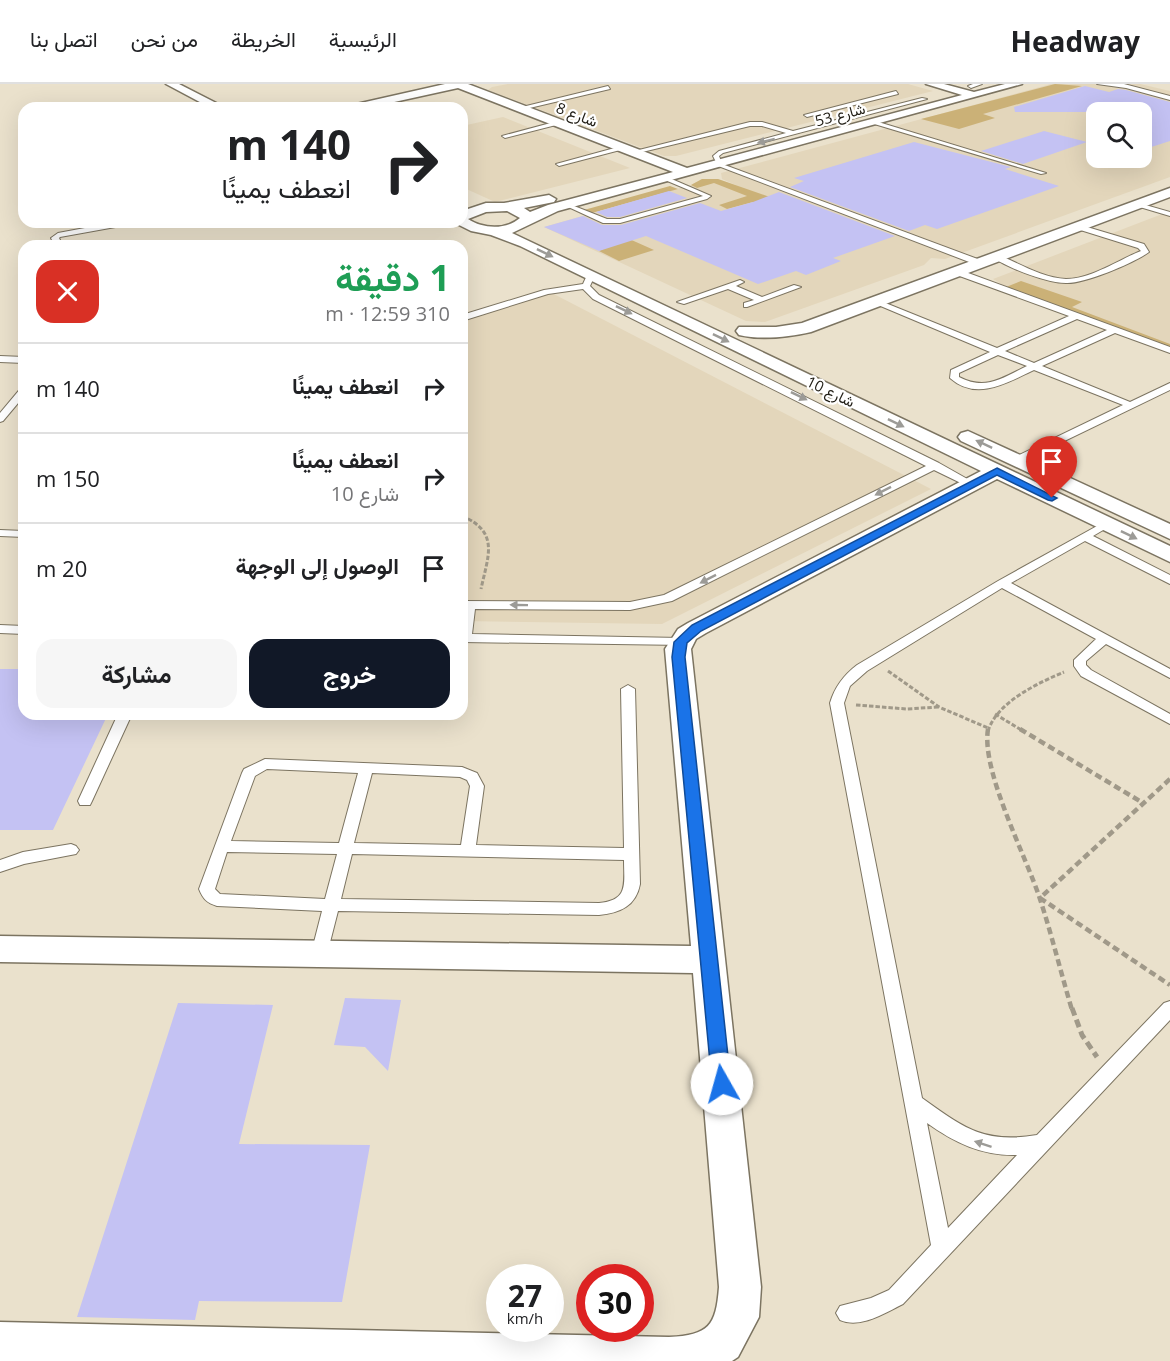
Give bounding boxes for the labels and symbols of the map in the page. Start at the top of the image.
street label: شارع 8 [553,97,601,133]
street label: شارع 53 [813,98,868,132]
one-way arrow [757,136,775,146]
one-way arrow [537,248,554,258]
one-way arrow [615,306,632,315]
one-way arrow [712,333,729,343]
street label: شارع 10 [803,371,859,413]
one-way arrow [790,392,807,401]
one-way arrow [888,418,905,427]
pin [1026,436,1077,498]
one-way arrow [976,440,993,449]
one-way arrow [874,487,891,496]
one-way arrow [1120,531,1137,540]
one-way arrow [700,574,717,584]
one-way arrow [509,601,528,610]
position arrow [690,1052,754,1116]
one-way arrow [974,1138,992,1148]
speed limit sign: 30 [576,1264,654,1342]

